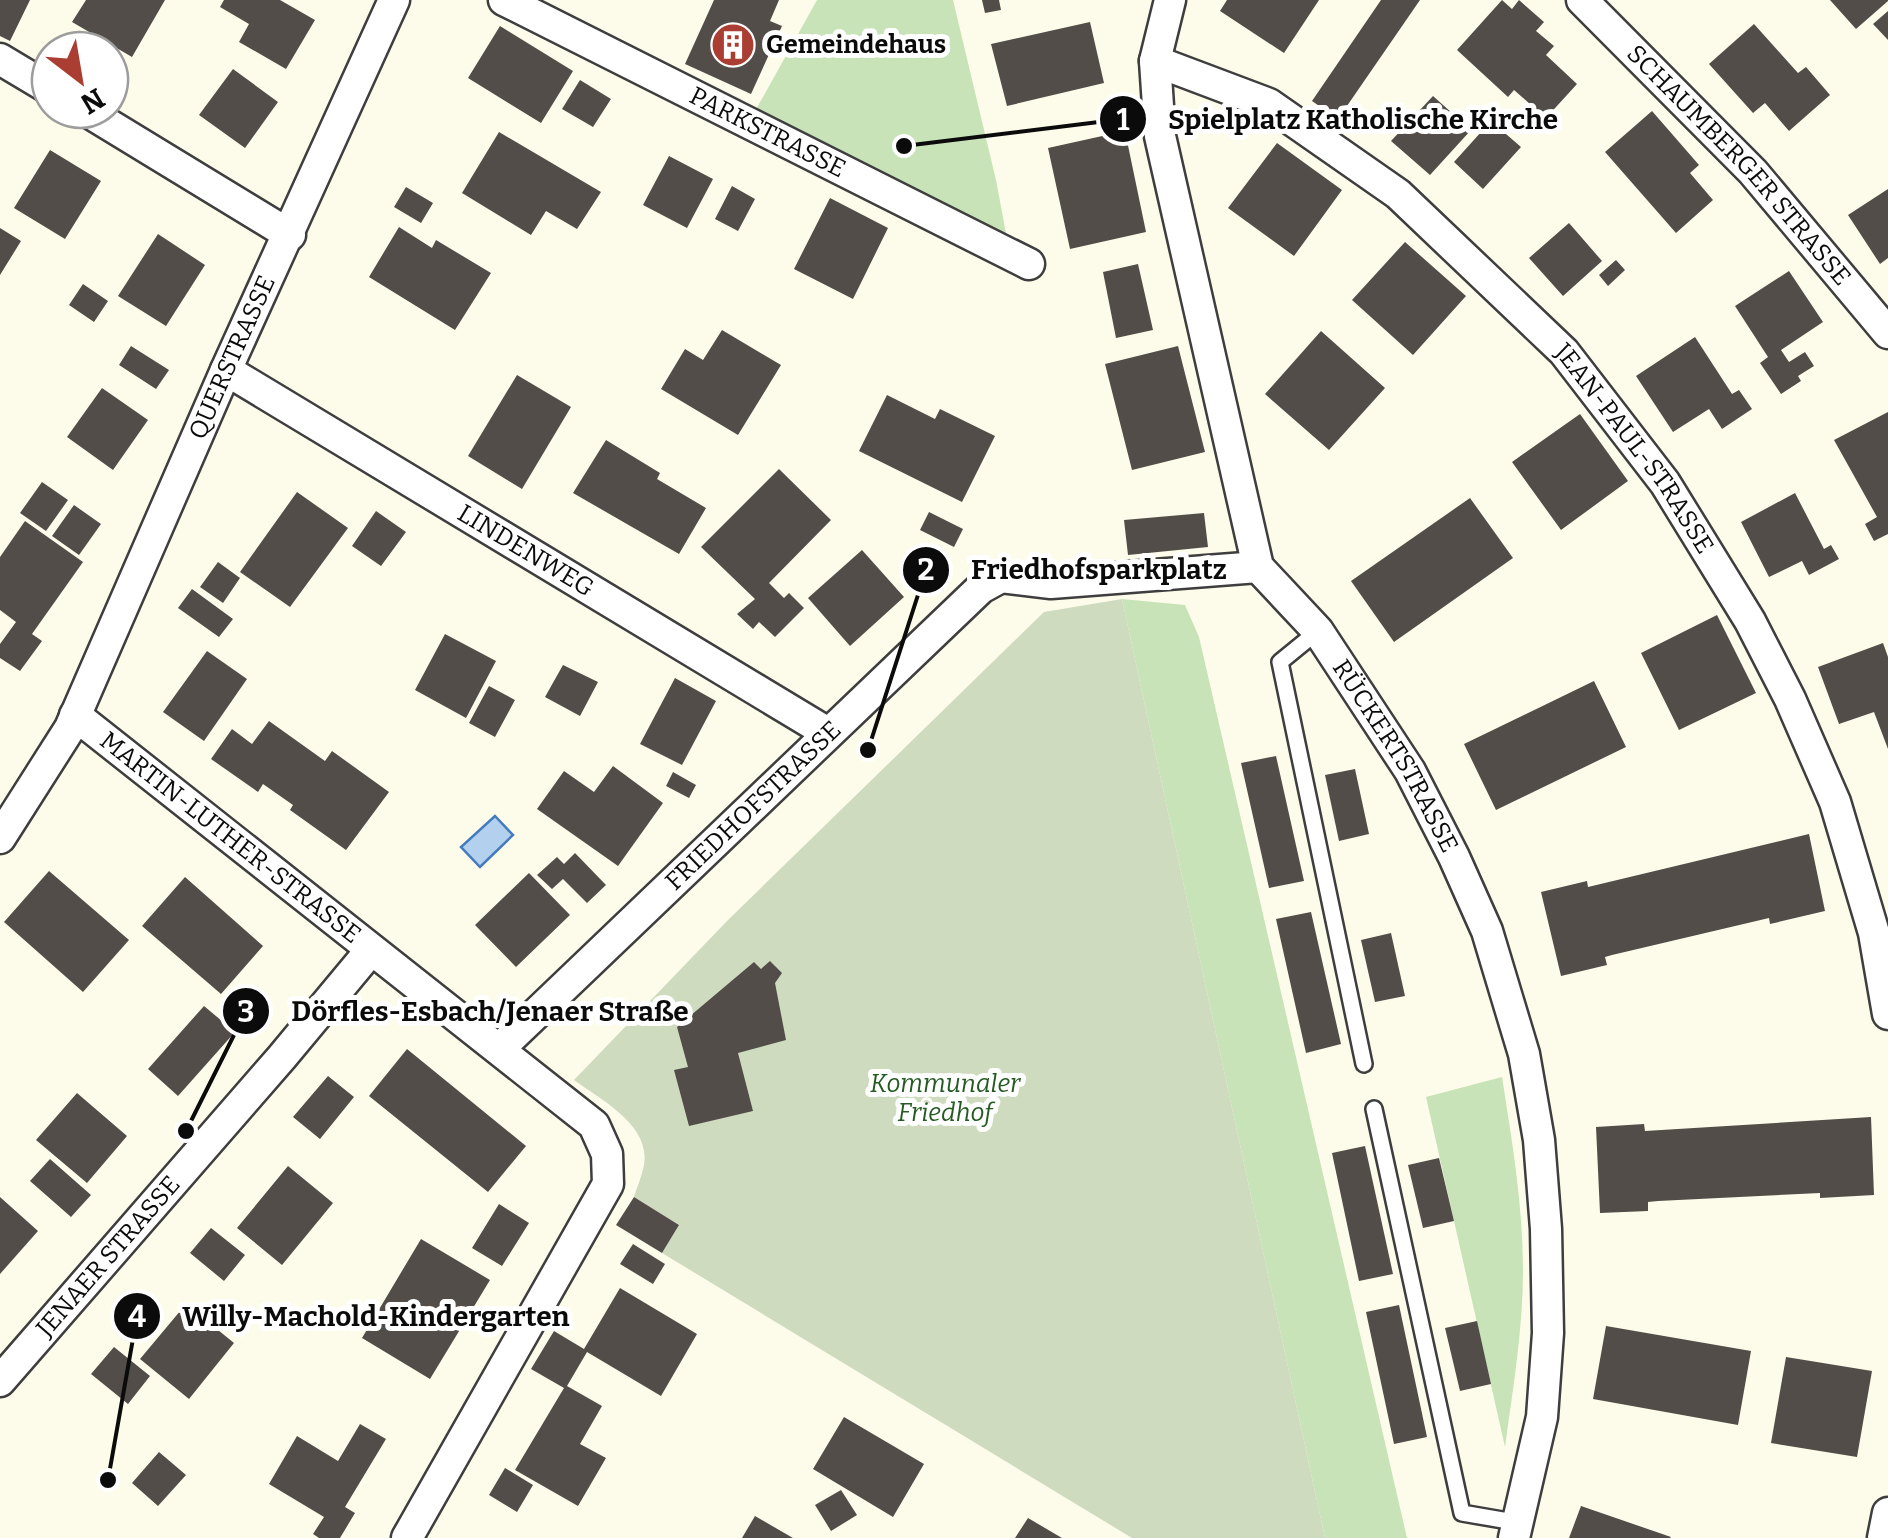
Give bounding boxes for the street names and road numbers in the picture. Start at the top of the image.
street label: SCHAUMBERGER STRASSE [1621,39,1857,292]
street label: PARKSTRASSE [685,81,850,184]
street label: QUERSTRASSE [183,271,282,444]
street label: JEAN-PAUL-STRASSE [1548,336,1720,559]
street label: LINDENWEG [452,498,599,603]
street label: RÜCKERTSTRASSE [1326,654,1464,858]
street label: FRIEDHOFSTRASSE [659,715,847,896]
street label: MARTIN-LUTHER-STRASSE [94,726,367,950]
street label: JENAER STRASSE [30,1170,186,1344]

